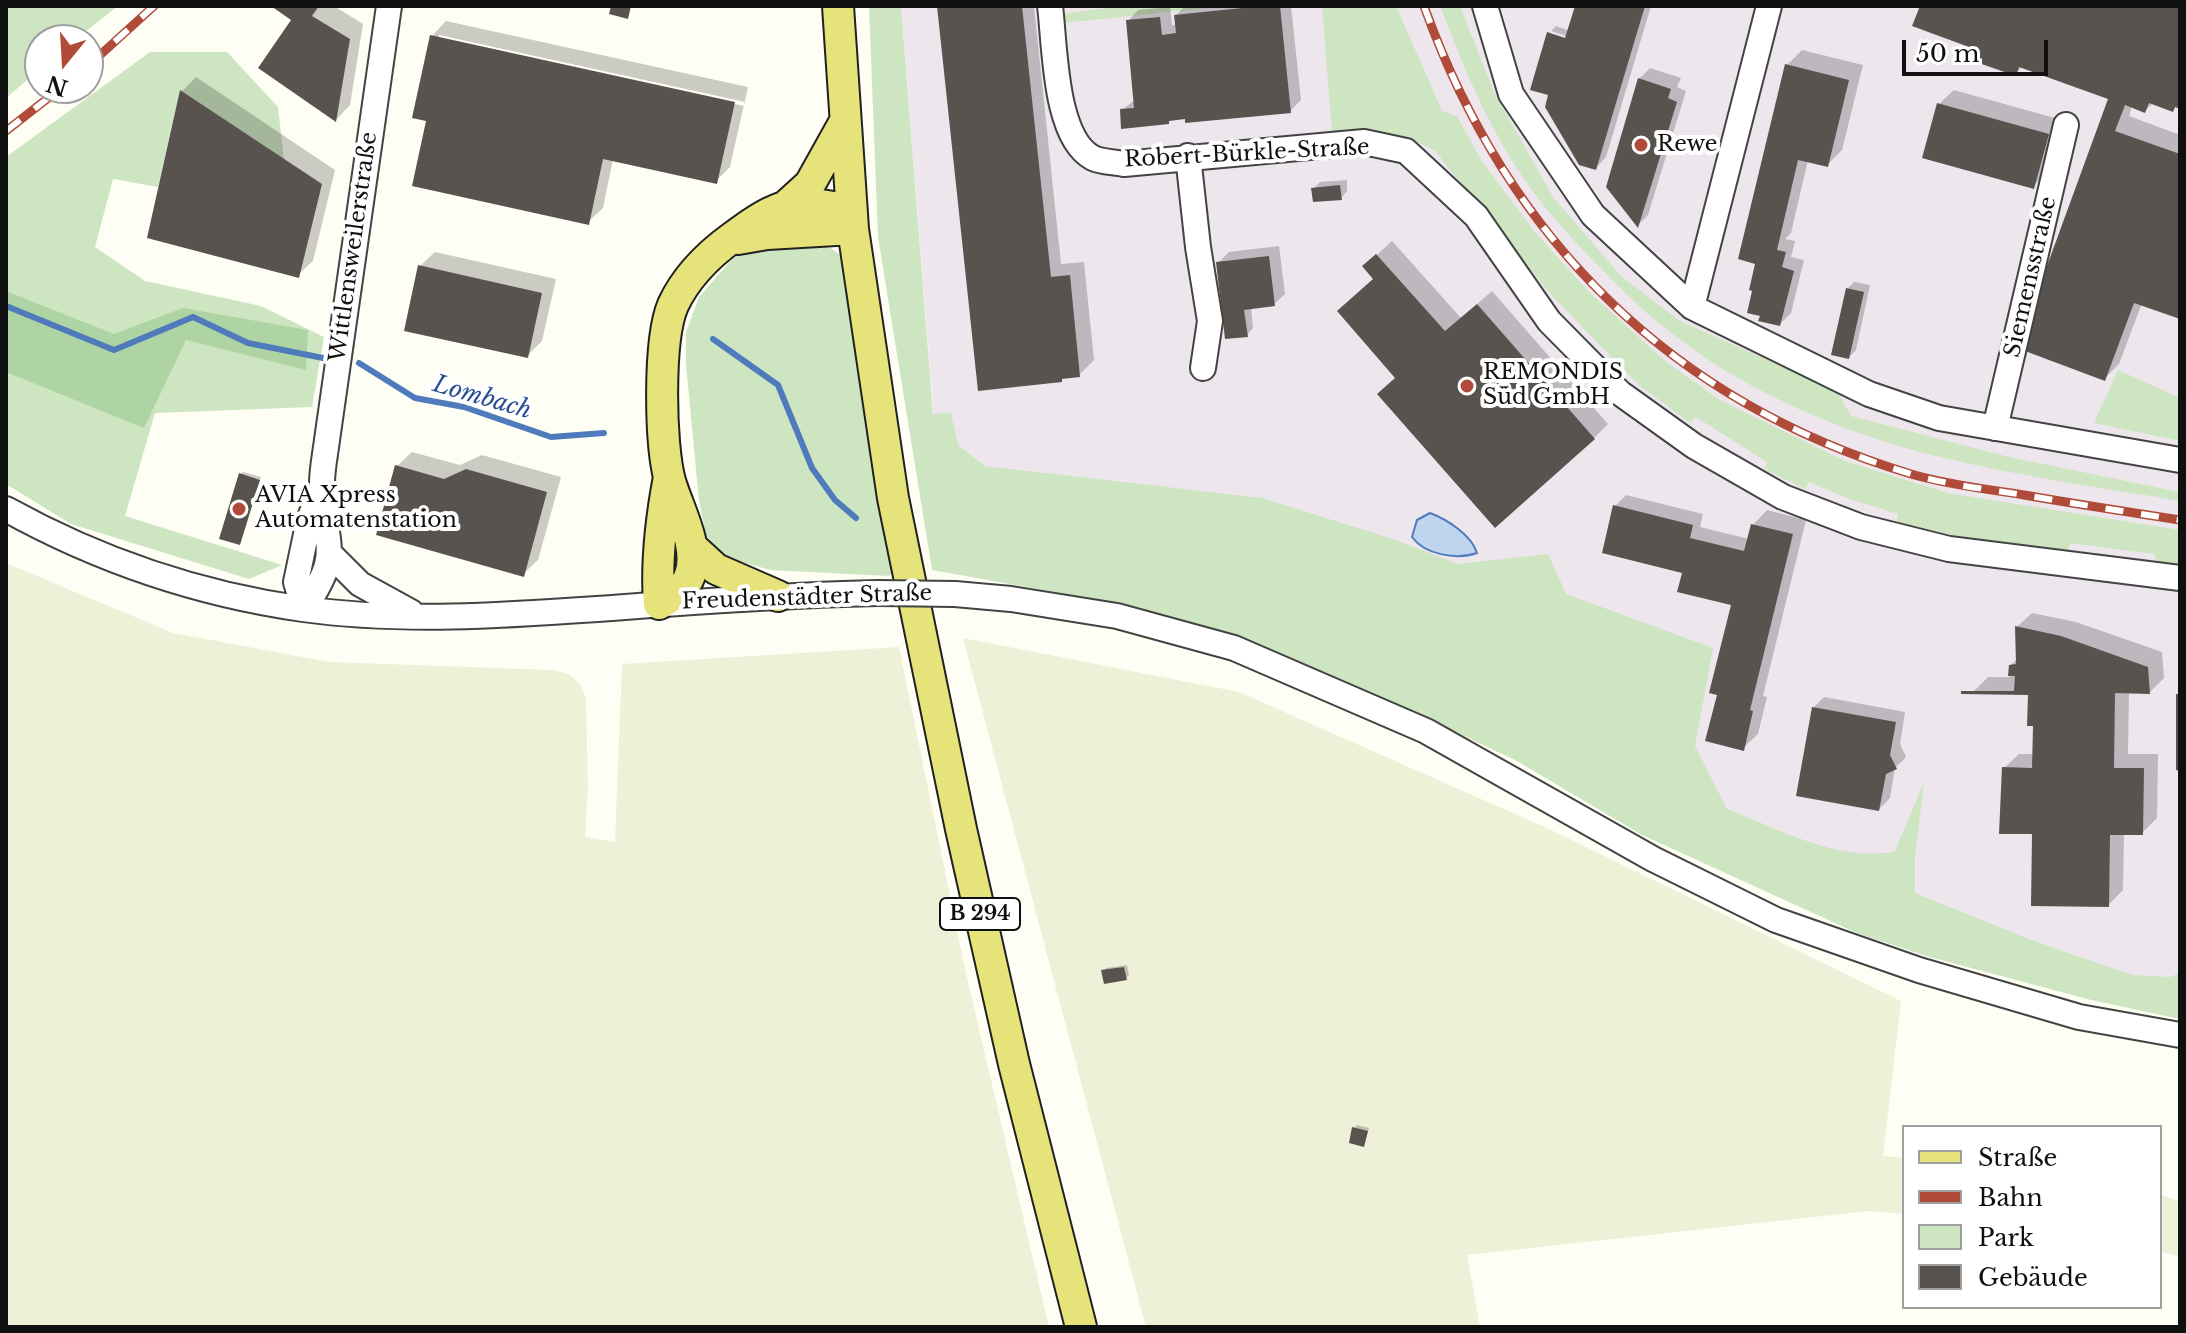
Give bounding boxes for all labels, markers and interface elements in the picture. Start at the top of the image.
north arrow [24,24,104,104]
scale bar [1906,24,2052,74]
text: 50 m [1916,39,1979,68]
text: N [43,69,71,101]
street label: Wittlensweilerstraße [325,130,383,364]
place label: Rewe [1657,132,1717,158]
street label: Robert-Bürkle-Straße [1124,134,1370,174]
marker: Rewe [1632,136,1650,154]
street label: Siemensstraße [2000,194,2062,360]
place label: REMONDIS Süd GmbH [1483,360,1623,412]
water label: Lombach [429,370,535,426]
marker: REMONDIS Süd GmbH [1458,377,1476,395]
place label: AVIA Xpress Automatenstation [255,483,457,534]
marker: AVIA Xpress Automatenstation [230,500,248,518]
street label: Freudenstädter Straße [681,580,933,616]
road number: B 294 [940,898,1020,930]
legend [1902,1125,2162,1309]
text: Straße [1978,1143,2057,1172]
text: Bahn [1978,1183,2043,1212]
text: Park [1978,1223,2034,1252]
text: Gebäude [1978,1263,2088,1292]

